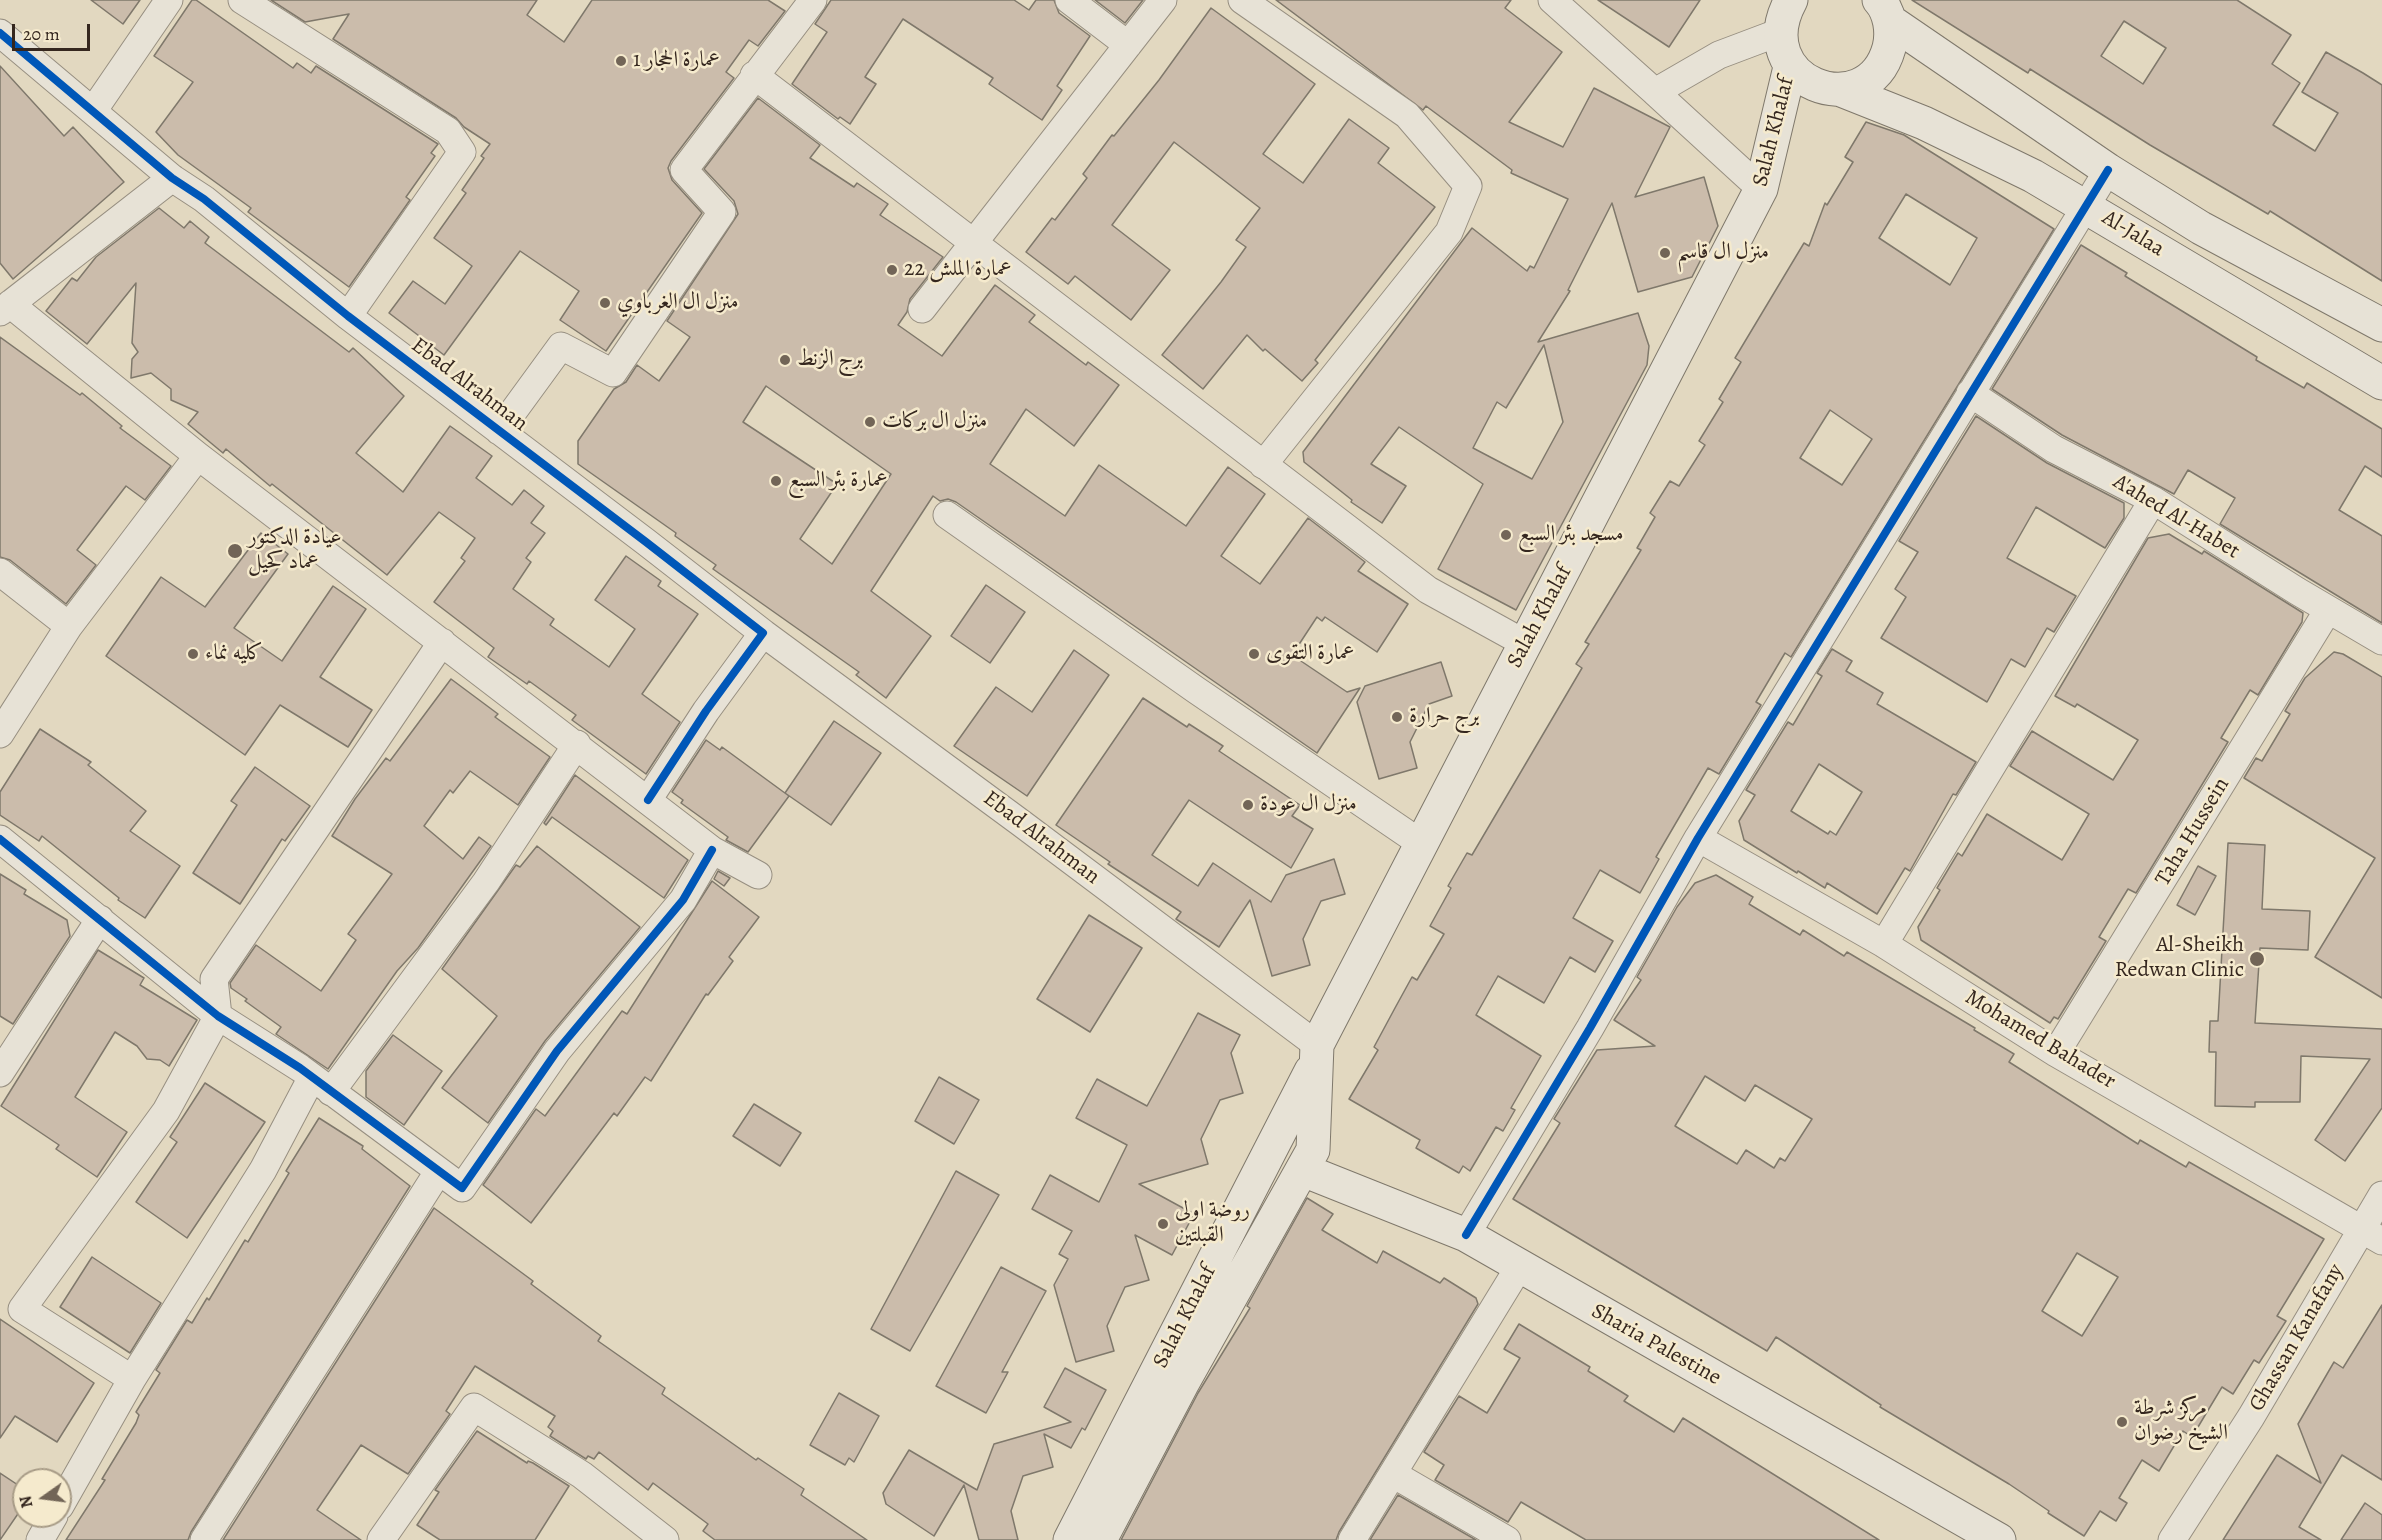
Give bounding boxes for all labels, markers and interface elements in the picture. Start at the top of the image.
scale bar [15,12,93,50]
text: 20 m [23,22,60,46]
place label: عمارة الحجار 1 [633,48,720,74]
marker: عمارة الحجار 1 [614,54,628,68]
street label: Salah Khalaf [1748,75,1800,189]
street label: Al-Jalaa [2097,205,2169,263]
place label: منزل ال قاسم [1677,240,1769,266]
marker: منزل ال قاسم [1658,246,1672,260]
place label: عمارة الملش 22 [904,257,1012,283]
marker: عمارة الملش 22 [885,263,899,277]
place label: منزل ال الغرباوي [617,290,739,316]
marker: منزل ال الغرباوي [598,296,612,310]
street label: Ebad Alrahman [405,333,533,437]
place label: برج الزنط [797,347,863,373]
marker: برج الزنط [778,353,792,367]
place label: منزل ال بركات [882,409,987,435]
marker: منزل ال بركات [863,415,877,429]
place label: عمارة بئر السبع [788,468,888,494]
street label: A'ahed Al-Habet [2108,469,2244,565]
marker: عمارة بئر السبع [769,474,783,488]
place label: مسجد بئر السبع [1518,522,1623,548]
place label: عيادة الدكتور عماد كحيل [248,525,342,576]
marker: مسجد بئر السبع [1499,528,1513,542]
marker: عيادة الدكتور عماد كحيل [226,542,244,560]
street label: Salah Khalaf [1502,561,1578,673]
place label: كليه نماء [205,641,263,667]
place label: عمارة التقوى [1266,641,1355,667]
marker: كليه نماء [186,647,200,661]
marker: عمارة التقوى [1247,647,1261,661]
place label: برج حرارة [1409,704,1479,730]
marker: برج حرارة [1390,710,1404,724]
street label: Taha Hussein [2150,773,2236,891]
street label: Ebad Alrahman [977,786,1105,890]
place label: منزل ال عودة [1260,792,1357,818]
marker: منزل ال عودة [1241,798,1255,812]
place label: Al-Sheikh Redwan Clinic [2115,933,2244,984]
marker: Al-Sheikh Redwan Clinic [2248,950,2266,968]
street label: Mohamed Bahader [1960,985,2120,1095]
place label: روضة اولى القبلتين [1175,1198,1250,1250]
marker: روضة اولى القبلتين [1156,1217,1170,1231]
street label: Ghassan Kanafany [2244,1260,2350,1416]
street label: Salah Khalaf [1148,1261,1222,1373]
street label: Sharia Palestine [1587,1299,1725,1391]
place label: مركز شرطة الشيخ رضوان [2134,1396,2228,1448]
marker: مركز شرطة الشيخ رضوان [2115,1415,2129,1429]
north arrow [12,1468,72,1528]
text: N [14,1494,39,1510]

